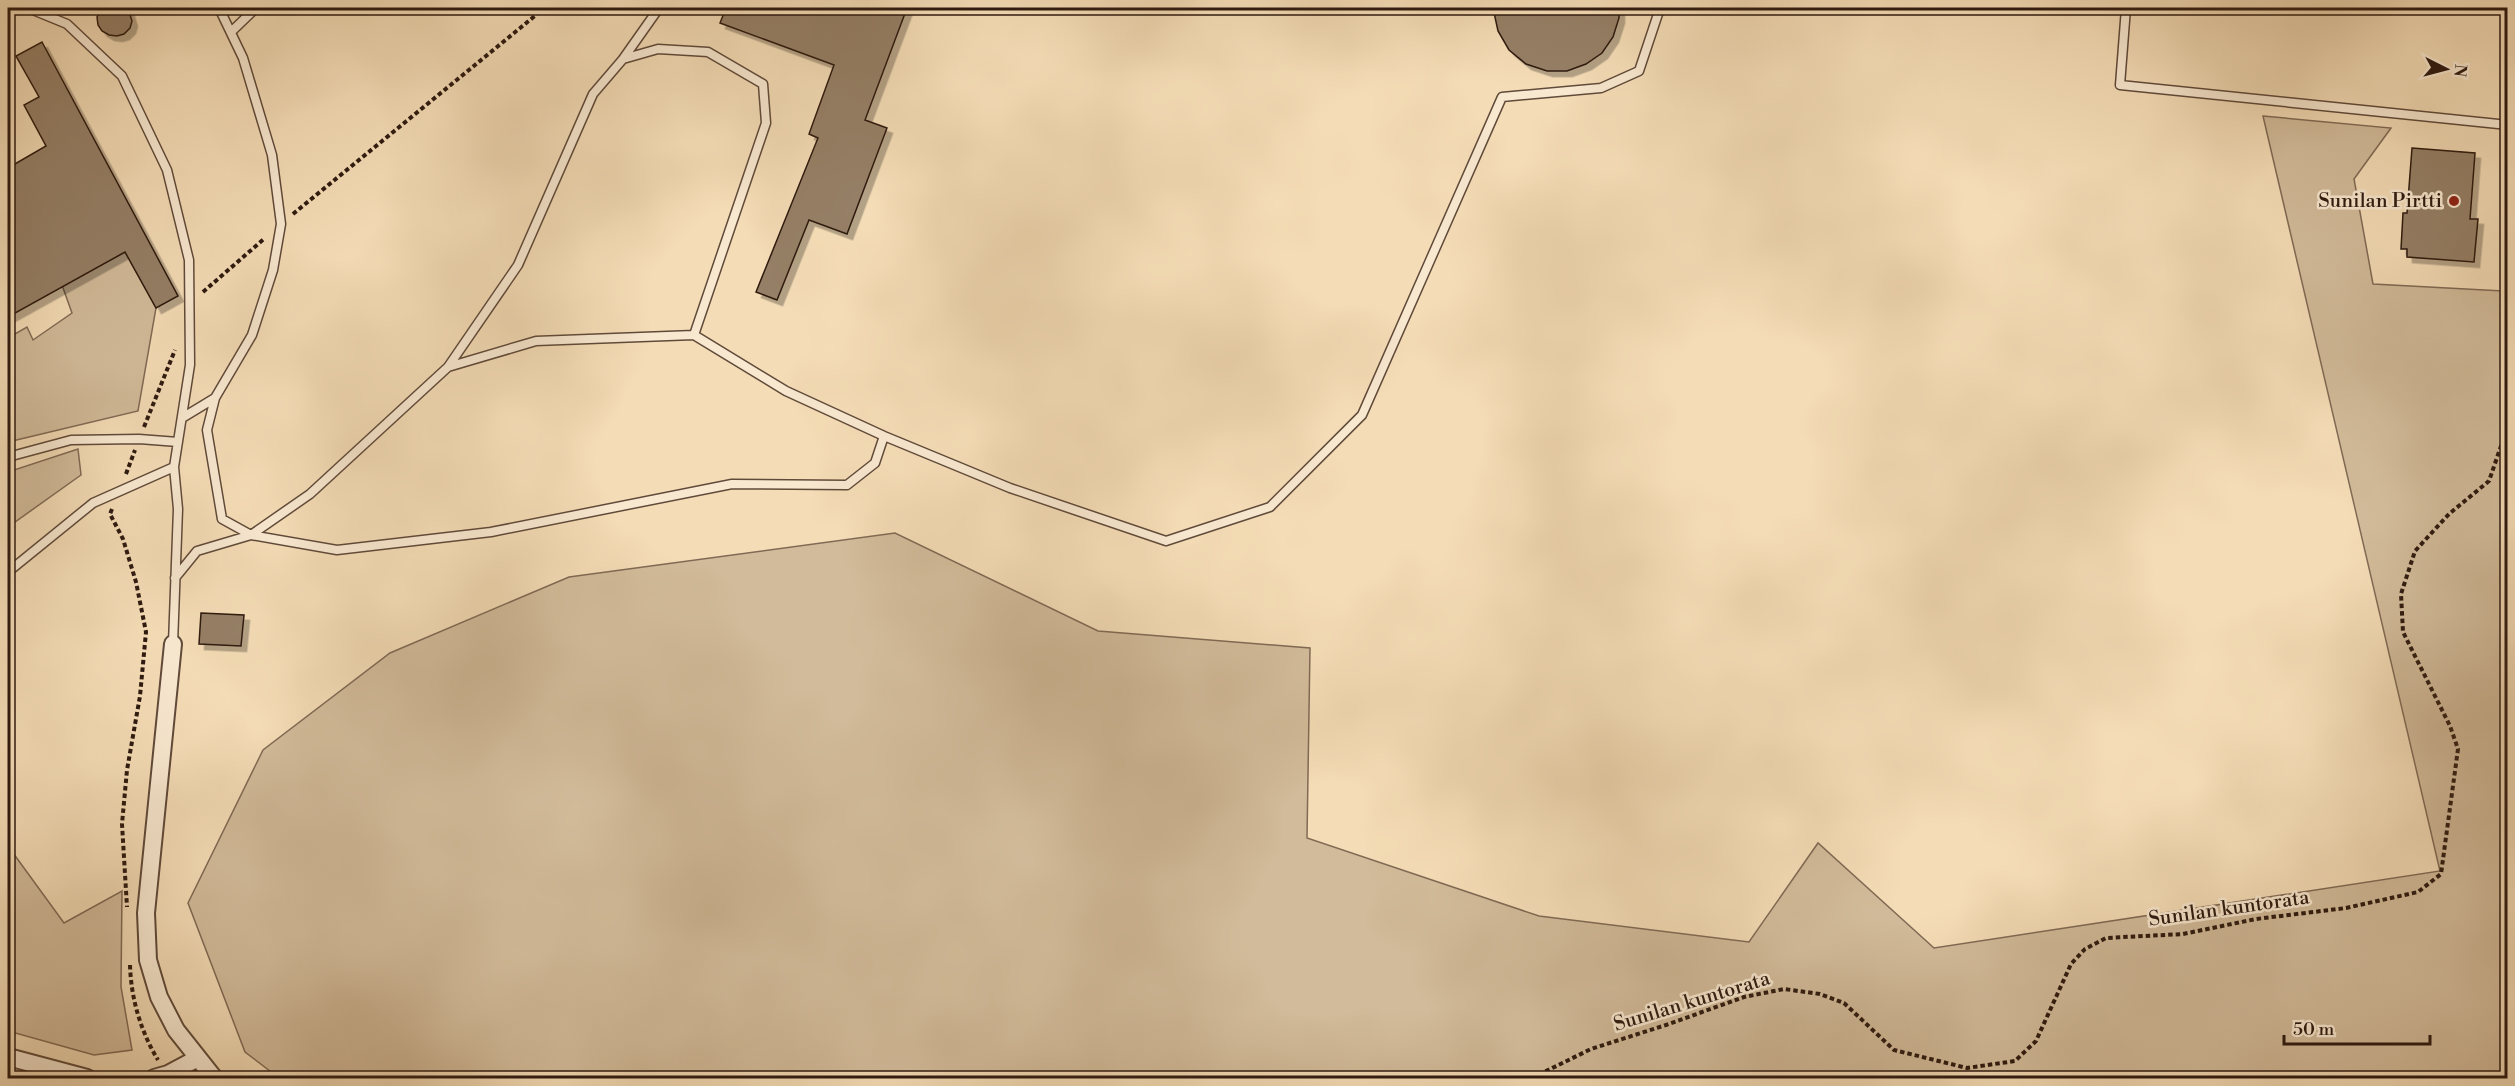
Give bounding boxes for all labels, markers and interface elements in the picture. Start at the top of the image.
north arrow [2416,39,2476,99]
text: N [2449,63,2471,78]
place label: Sunilan Pirtti [2318,189,2442,214]
marker: Sunilan Pirtti [2447,194,2461,208]
street label: Sunilan kuntorata [2147,885,2312,933]
street label: Sunilan kuntorata [1611,966,1774,1038]
scale bar [2284,1008,2430,1046]
text: 50 m [2293,1018,2335,1041]

